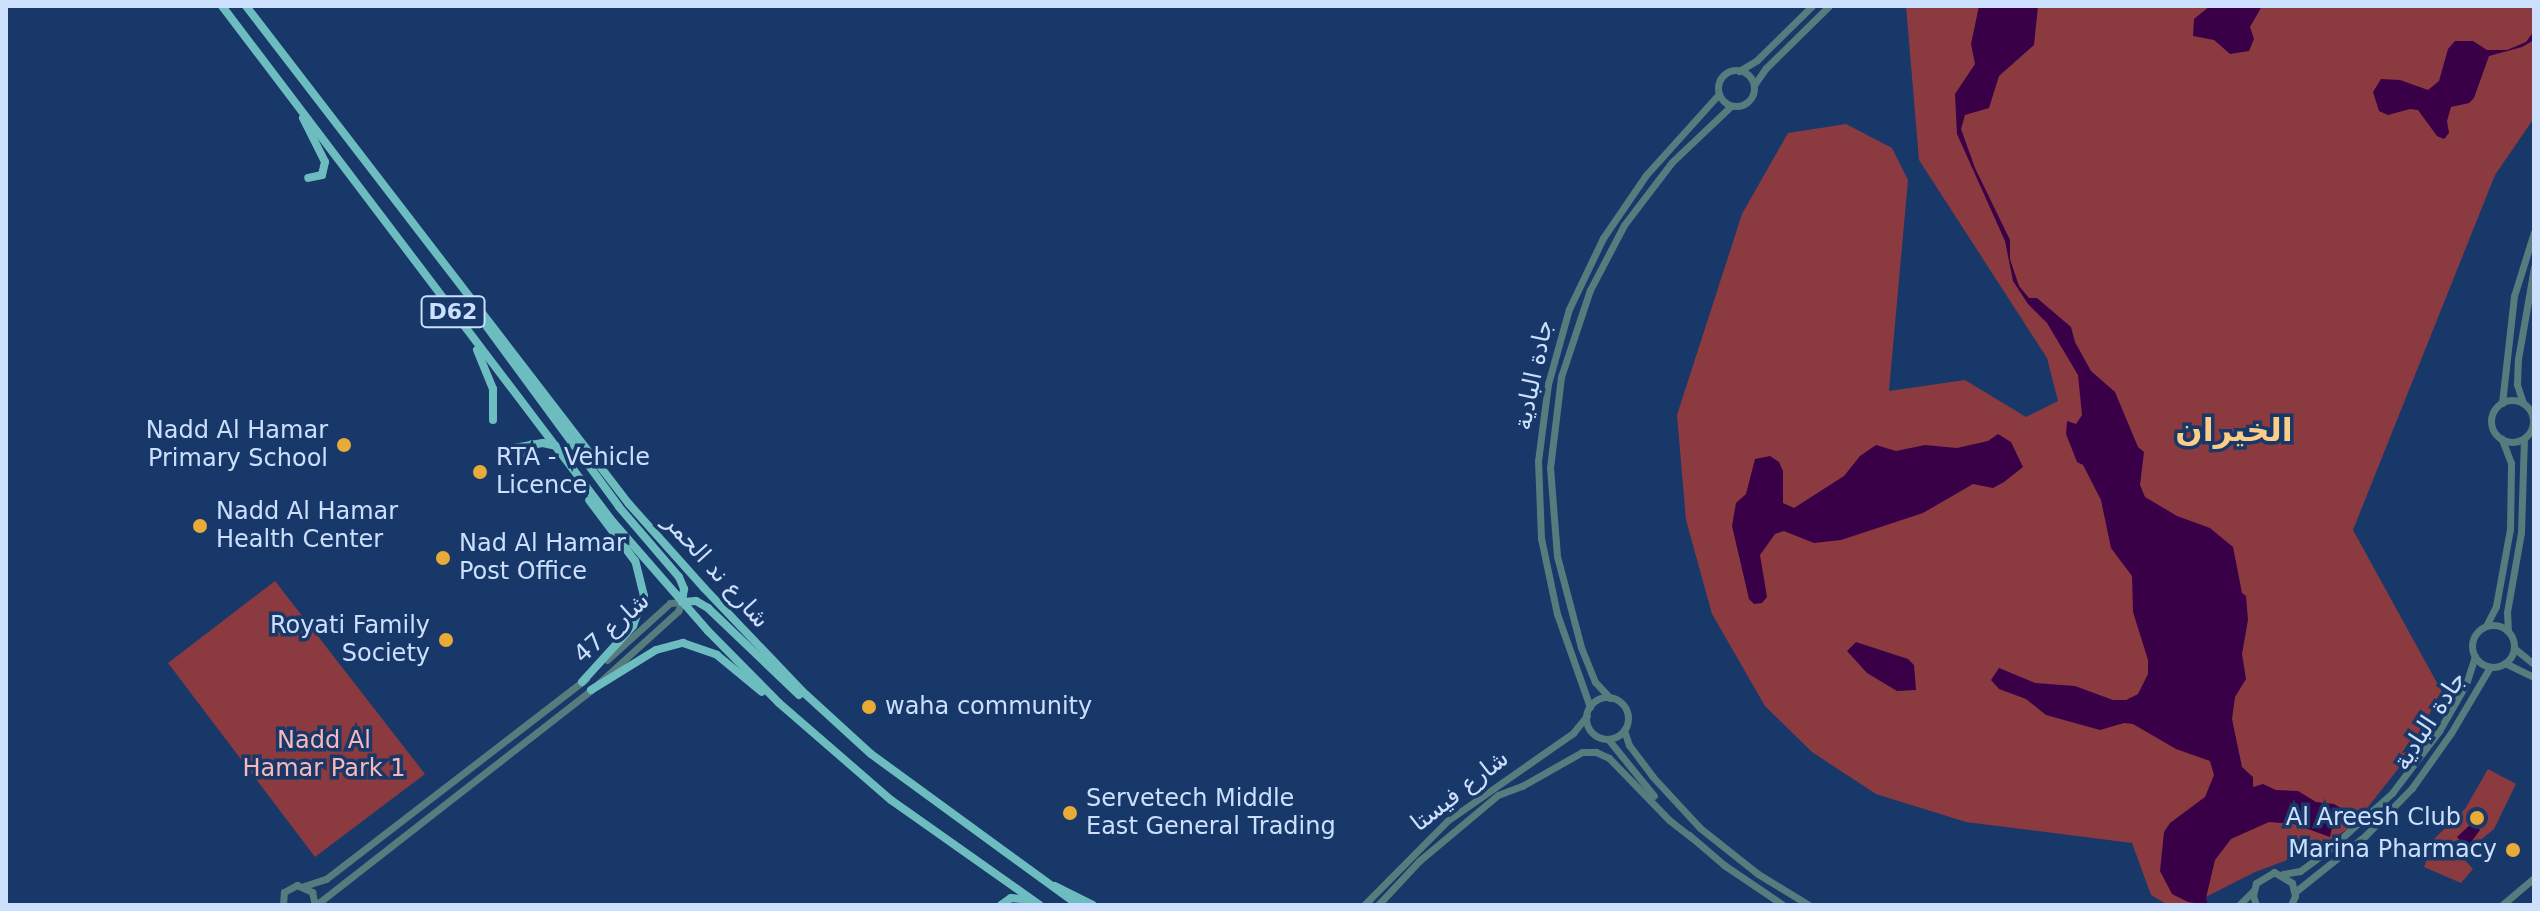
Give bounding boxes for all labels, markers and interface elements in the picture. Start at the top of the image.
road number: D62 [419,294,487,330]
street label: جادة البادية [1508,317,1560,433]
district label: الخيران [2175,411,2293,449]
place label: Nadd Al Hamar Primary School [146,417,328,473]
marker: Nadd Al Hamar Primary School [335,436,353,454]
place label: RTA - Vehicle Licence [496,444,650,500]
marker: RTA - Vehicle Licence [471,463,489,481]
place label: Nadd Al Hamar Health Center [216,498,398,554]
street label: شارع ند الحمر [657,508,775,634]
marker: Nadd Al Hamar Health Center [191,517,209,535]
place label: Nad Al Hamar Post Office [459,530,626,586]
marker: Nad Al Hamar Post Office [434,549,452,567]
street label: شارع 47 [568,587,656,669]
place label: Royati Family Society [270,612,430,668]
marker: Royati Family Society [437,631,455,649]
street label: جادة البادية [2387,666,2473,776]
place label: waha community [885,693,1092,721]
marker: waha community [860,698,878,716]
park label: Nadd Al Hamar Park 1 [242,727,406,783]
street label: شارع فيستا [1406,744,1514,838]
place label: Servetech Middle East General Trading [1086,785,1336,841]
marker: Servetech Middle East General Trading [1061,804,1079,822]
place label: Al Areesh Club [2286,804,2461,832]
marker: Al Areesh Club [2468,809,2486,827]
place label: Marina Pharmacy [2288,836,2497,864]
marker: Marina Pharmacy [2504,841,2522,859]

